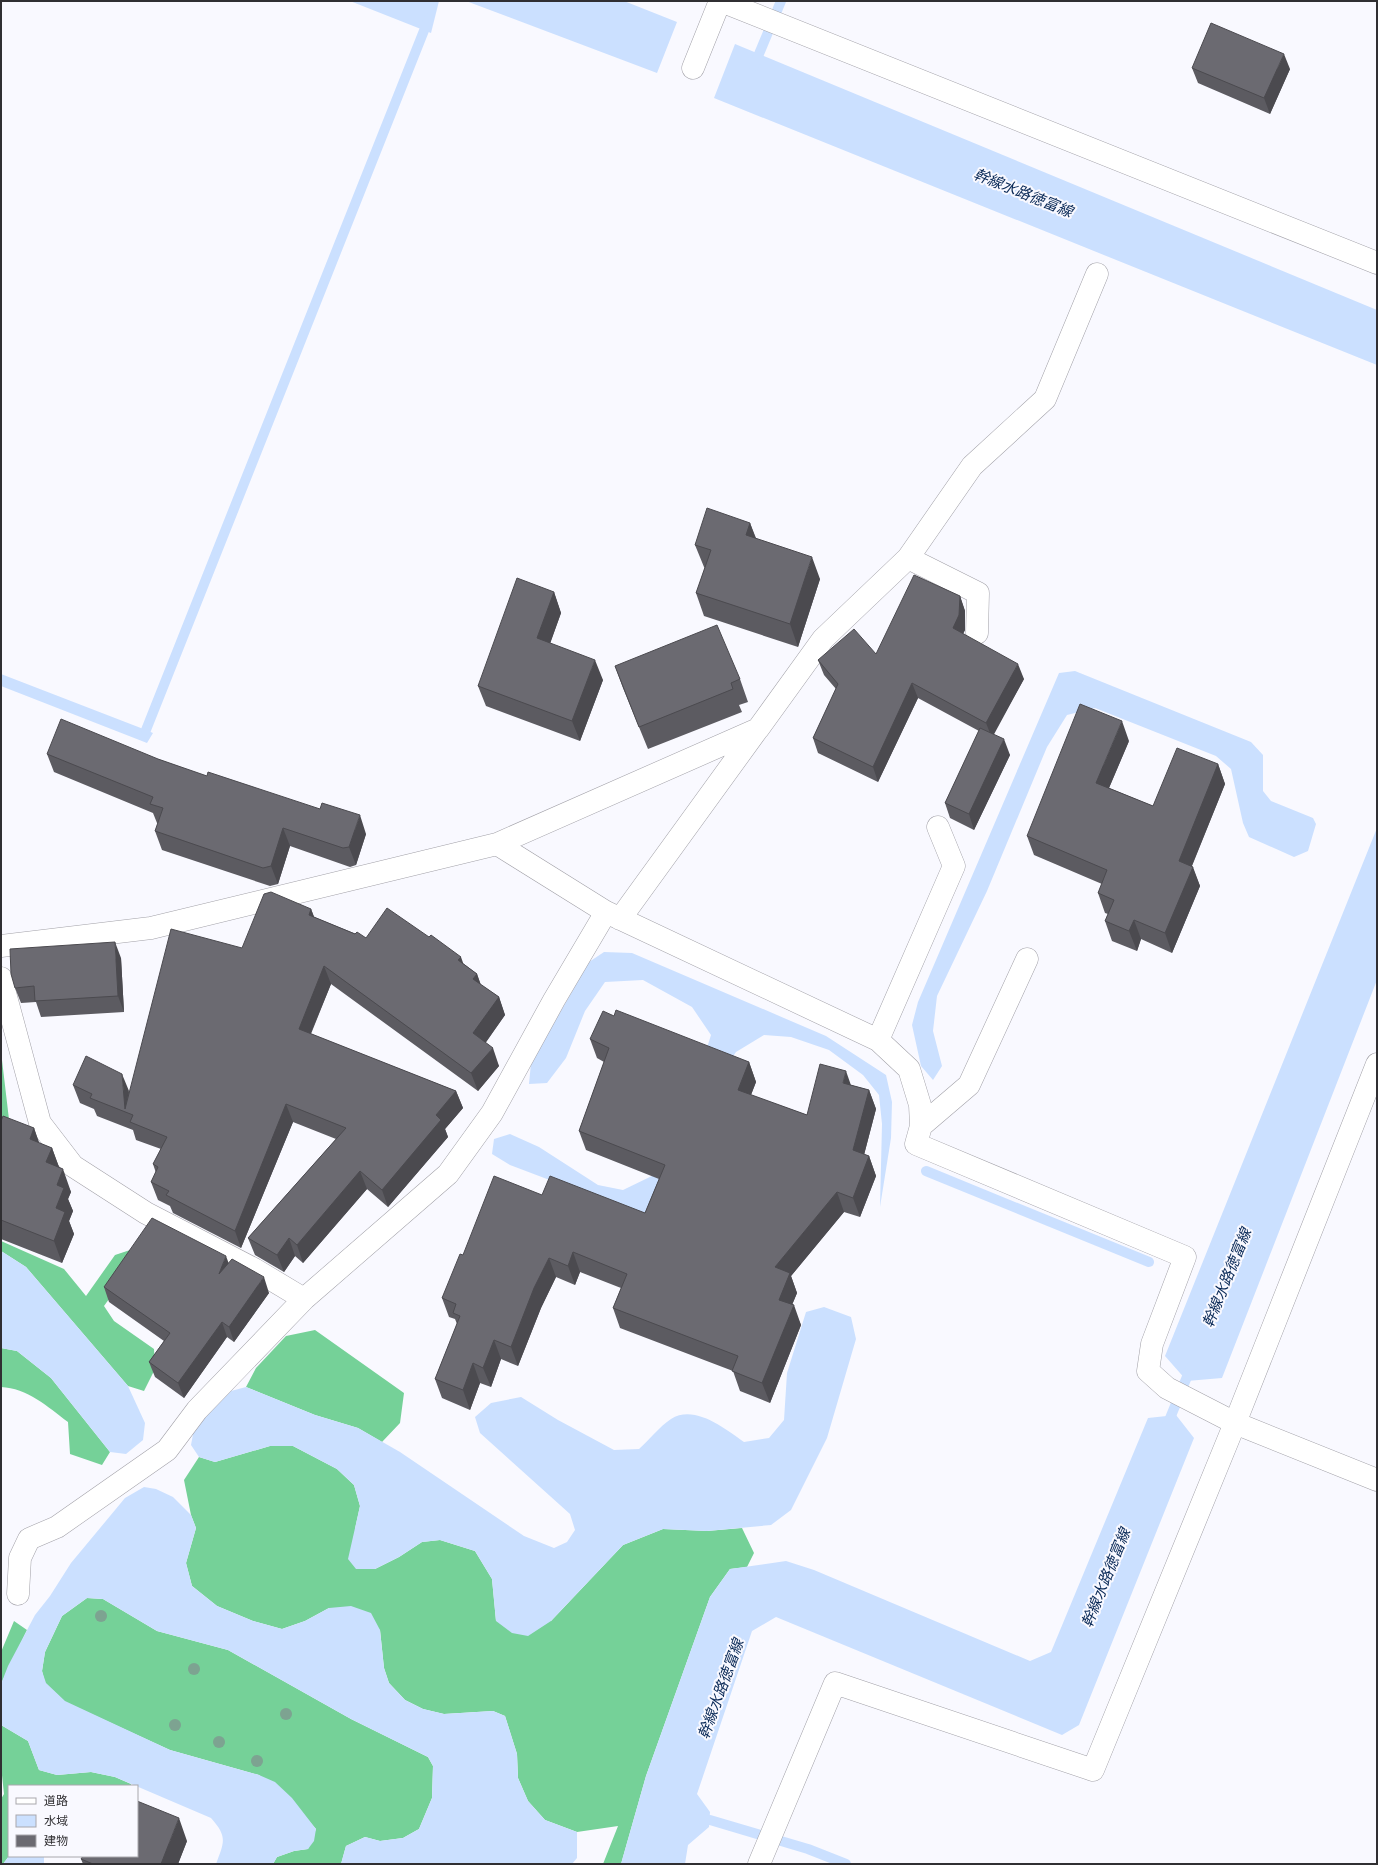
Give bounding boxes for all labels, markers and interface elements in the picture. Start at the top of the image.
water label: 幹線水路徳富線 [971,164,1077,222]
water label: 幹線水路徳富線 [1198,1224,1256,1330]
water label: 幹線水路徳富線 [1077,1524,1135,1630]
water label: 幹線水路徳富線 [694,1634,748,1741]
legend [8,1785,138,1857]
text: 道路 [44,1793,68,1808]
text: 水域 [44,1813,68,1828]
text: 建物 [44,1833,68,1848]

